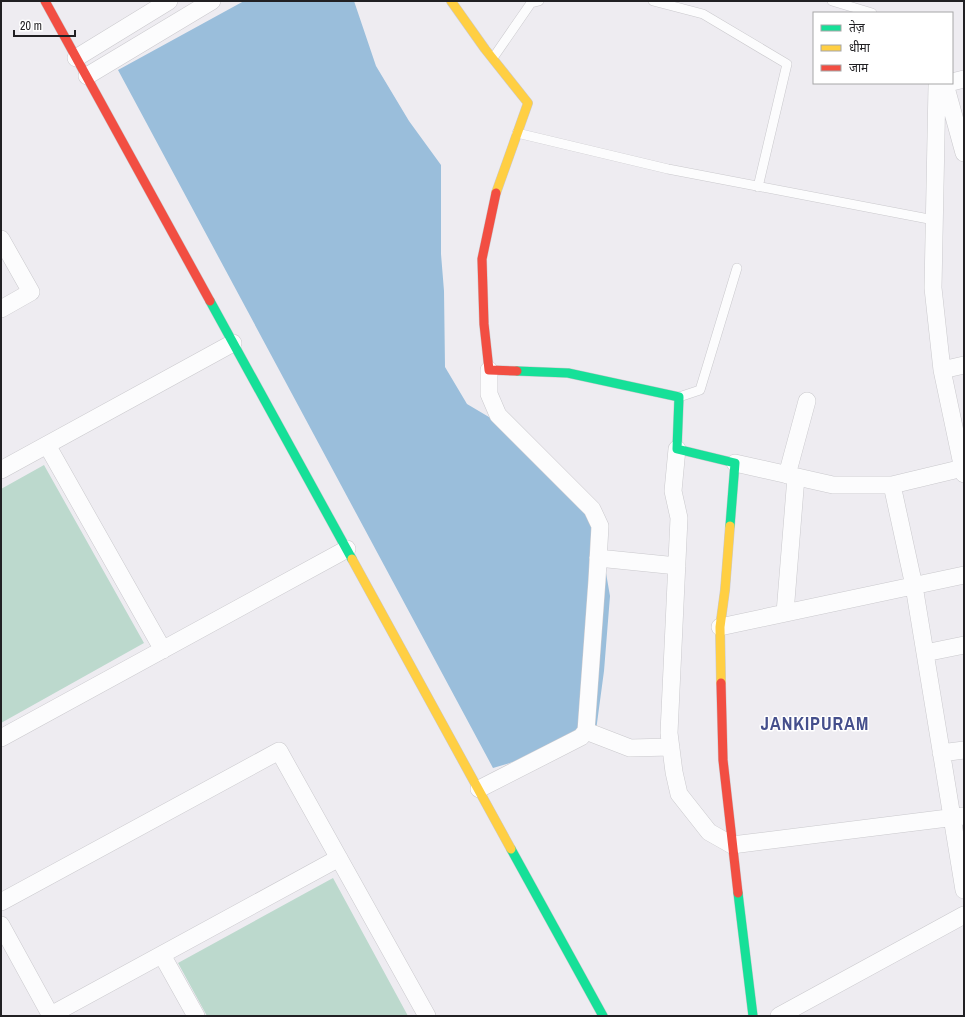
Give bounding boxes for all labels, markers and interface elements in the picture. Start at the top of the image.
scale bar [14,12,75,38]
legend [813,12,953,84]
text: 20 m [20,18,42,34]
text: तेज़ [849,20,866,36]
text: धीमा [849,40,871,56]
text: जाम [849,60,869,76]
district label: JANKIPURAM [761,711,869,736]

